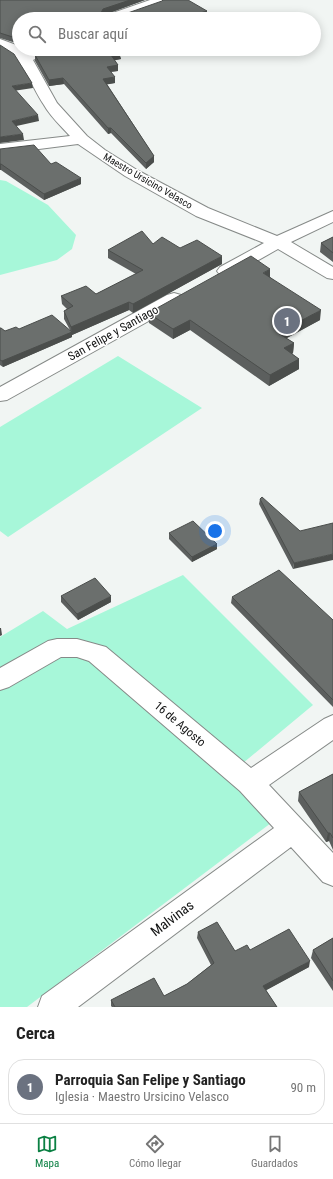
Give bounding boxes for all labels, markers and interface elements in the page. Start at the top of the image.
search box [12,12,321,56]
icon: search [26,23,48,45]
text: Buscar aquí [58,25,128,43]
street label: Maestro Ursicino Velasco [102,151,194,211]
street label: San Felipe y Santiago [65,302,161,364]
pin: 1 [274,306,300,336]
your location [205,521,225,541]
street label: 16 de Agosto [151,698,209,750]
street label: Malvinas [147,897,197,939]
text: Cerca [16,1023,55,1043]
text: Parroquia San Felipe y Santiago [55,1071,246,1089]
text: 1 [27,1080,33,1095]
text: 90 m [290,1080,316,1095]
text: Iglesia · Maestro Ursicino Velasco [55,1089,229,1104]
tab: Mapa [35,1133,59,1170]
tab: Cómo llegar [129,1133,181,1170]
tab: Guardados [251,1133,298,1170]

